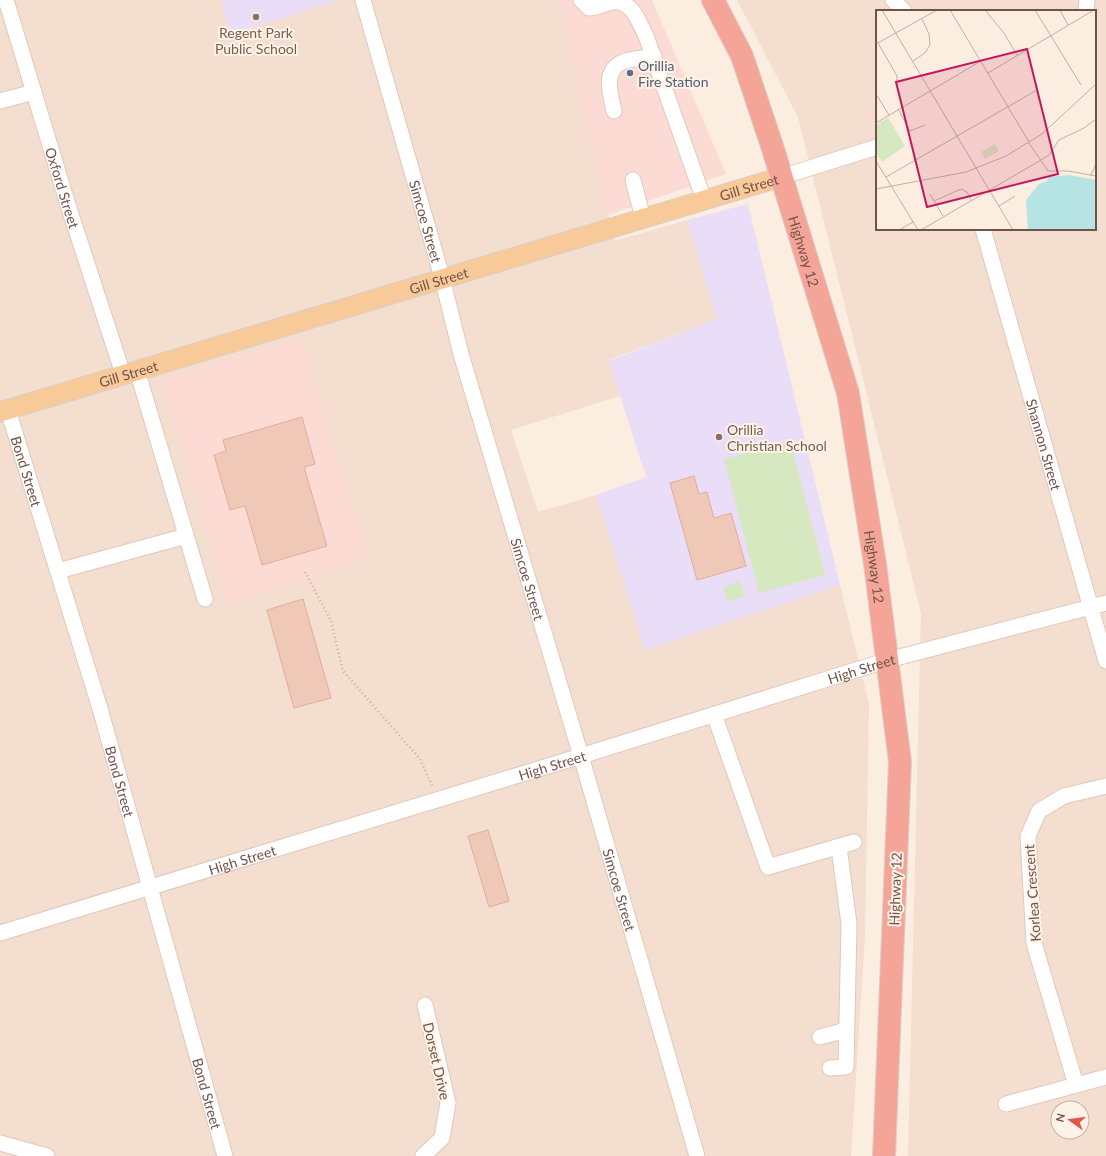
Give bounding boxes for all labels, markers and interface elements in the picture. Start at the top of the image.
inset map [876,10,1096,230]
marker: Regent Park Public School [251,12,261,22]
place label: Regent Park Public School [215,24,297,57]
place label: Orillia Fire Station [638,57,709,90]
marker: Orillia Fire Station [625,68,635,78]
street label: Oxford Street [42,145,83,230]
street label: Gill Street [717,170,780,204]
street label: Simcoe Street [406,178,446,264]
street label: Highway 12 [785,214,823,289]
street label: Gill Street [407,263,470,297]
street label: Gill Street [97,357,160,390]
street label: Shannon Street [1023,397,1065,492]
place label: Orillia Christian School [727,421,827,454]
marker: Orillia Christian School [714,432,724,442]
street label: Bond Street [8,434,46,509]
street label: Highway 12 [861,529,888,604]
street label: Simcoe Street [508,536,548,622]
street label: High Street [826,650,897,687]
street label: Bond Street [102,744,138,819]
street label: High Street [516,747,588,783]
street label: High Street [206,841,278,878]
street label: Korlea Crescent [1020,844,1044,942]
street label: Simcoe Street [600,846,640,933]
street label: Highway 12 [885,852,905,926]
street label: Dorset Drive [420,1021,454,1101]
street label: Bond Street [190,1056,226,1131]
north arrow [1050,1100,1090,1140]
text: N [1052,1112,1067,1123]

